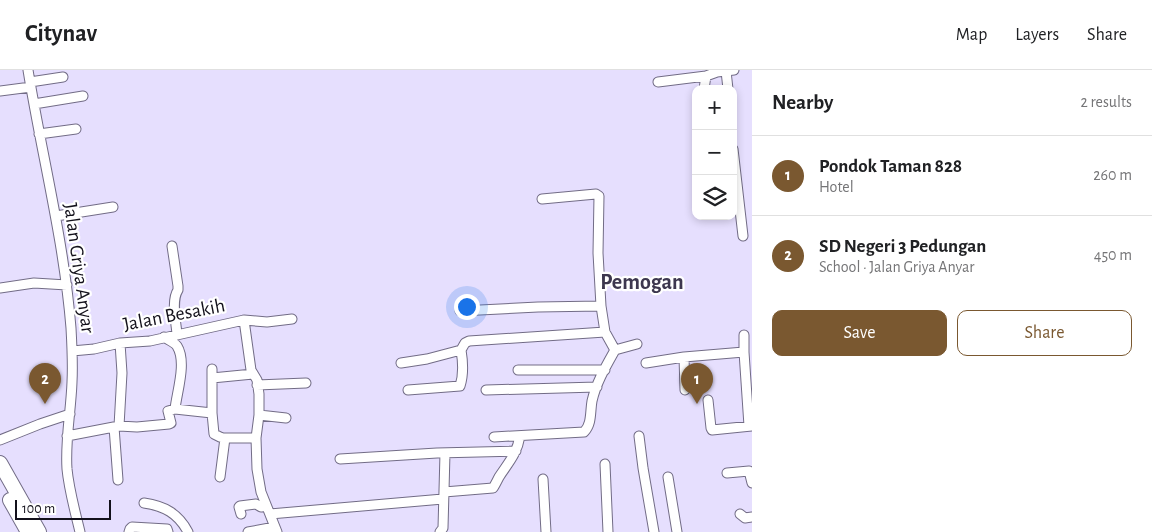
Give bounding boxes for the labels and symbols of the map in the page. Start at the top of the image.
street label: Jalan Griya Anyar [60,202,98,335]
district label: Pemogan [600,271,684,293]
your location [454,294,480,320]
street label: Jalan Besakih [121,295,227,335]
pin: 2 [29,363,61,404]
pin: 1 [681,363,713,404]
scale bar [15,497,111,520]

